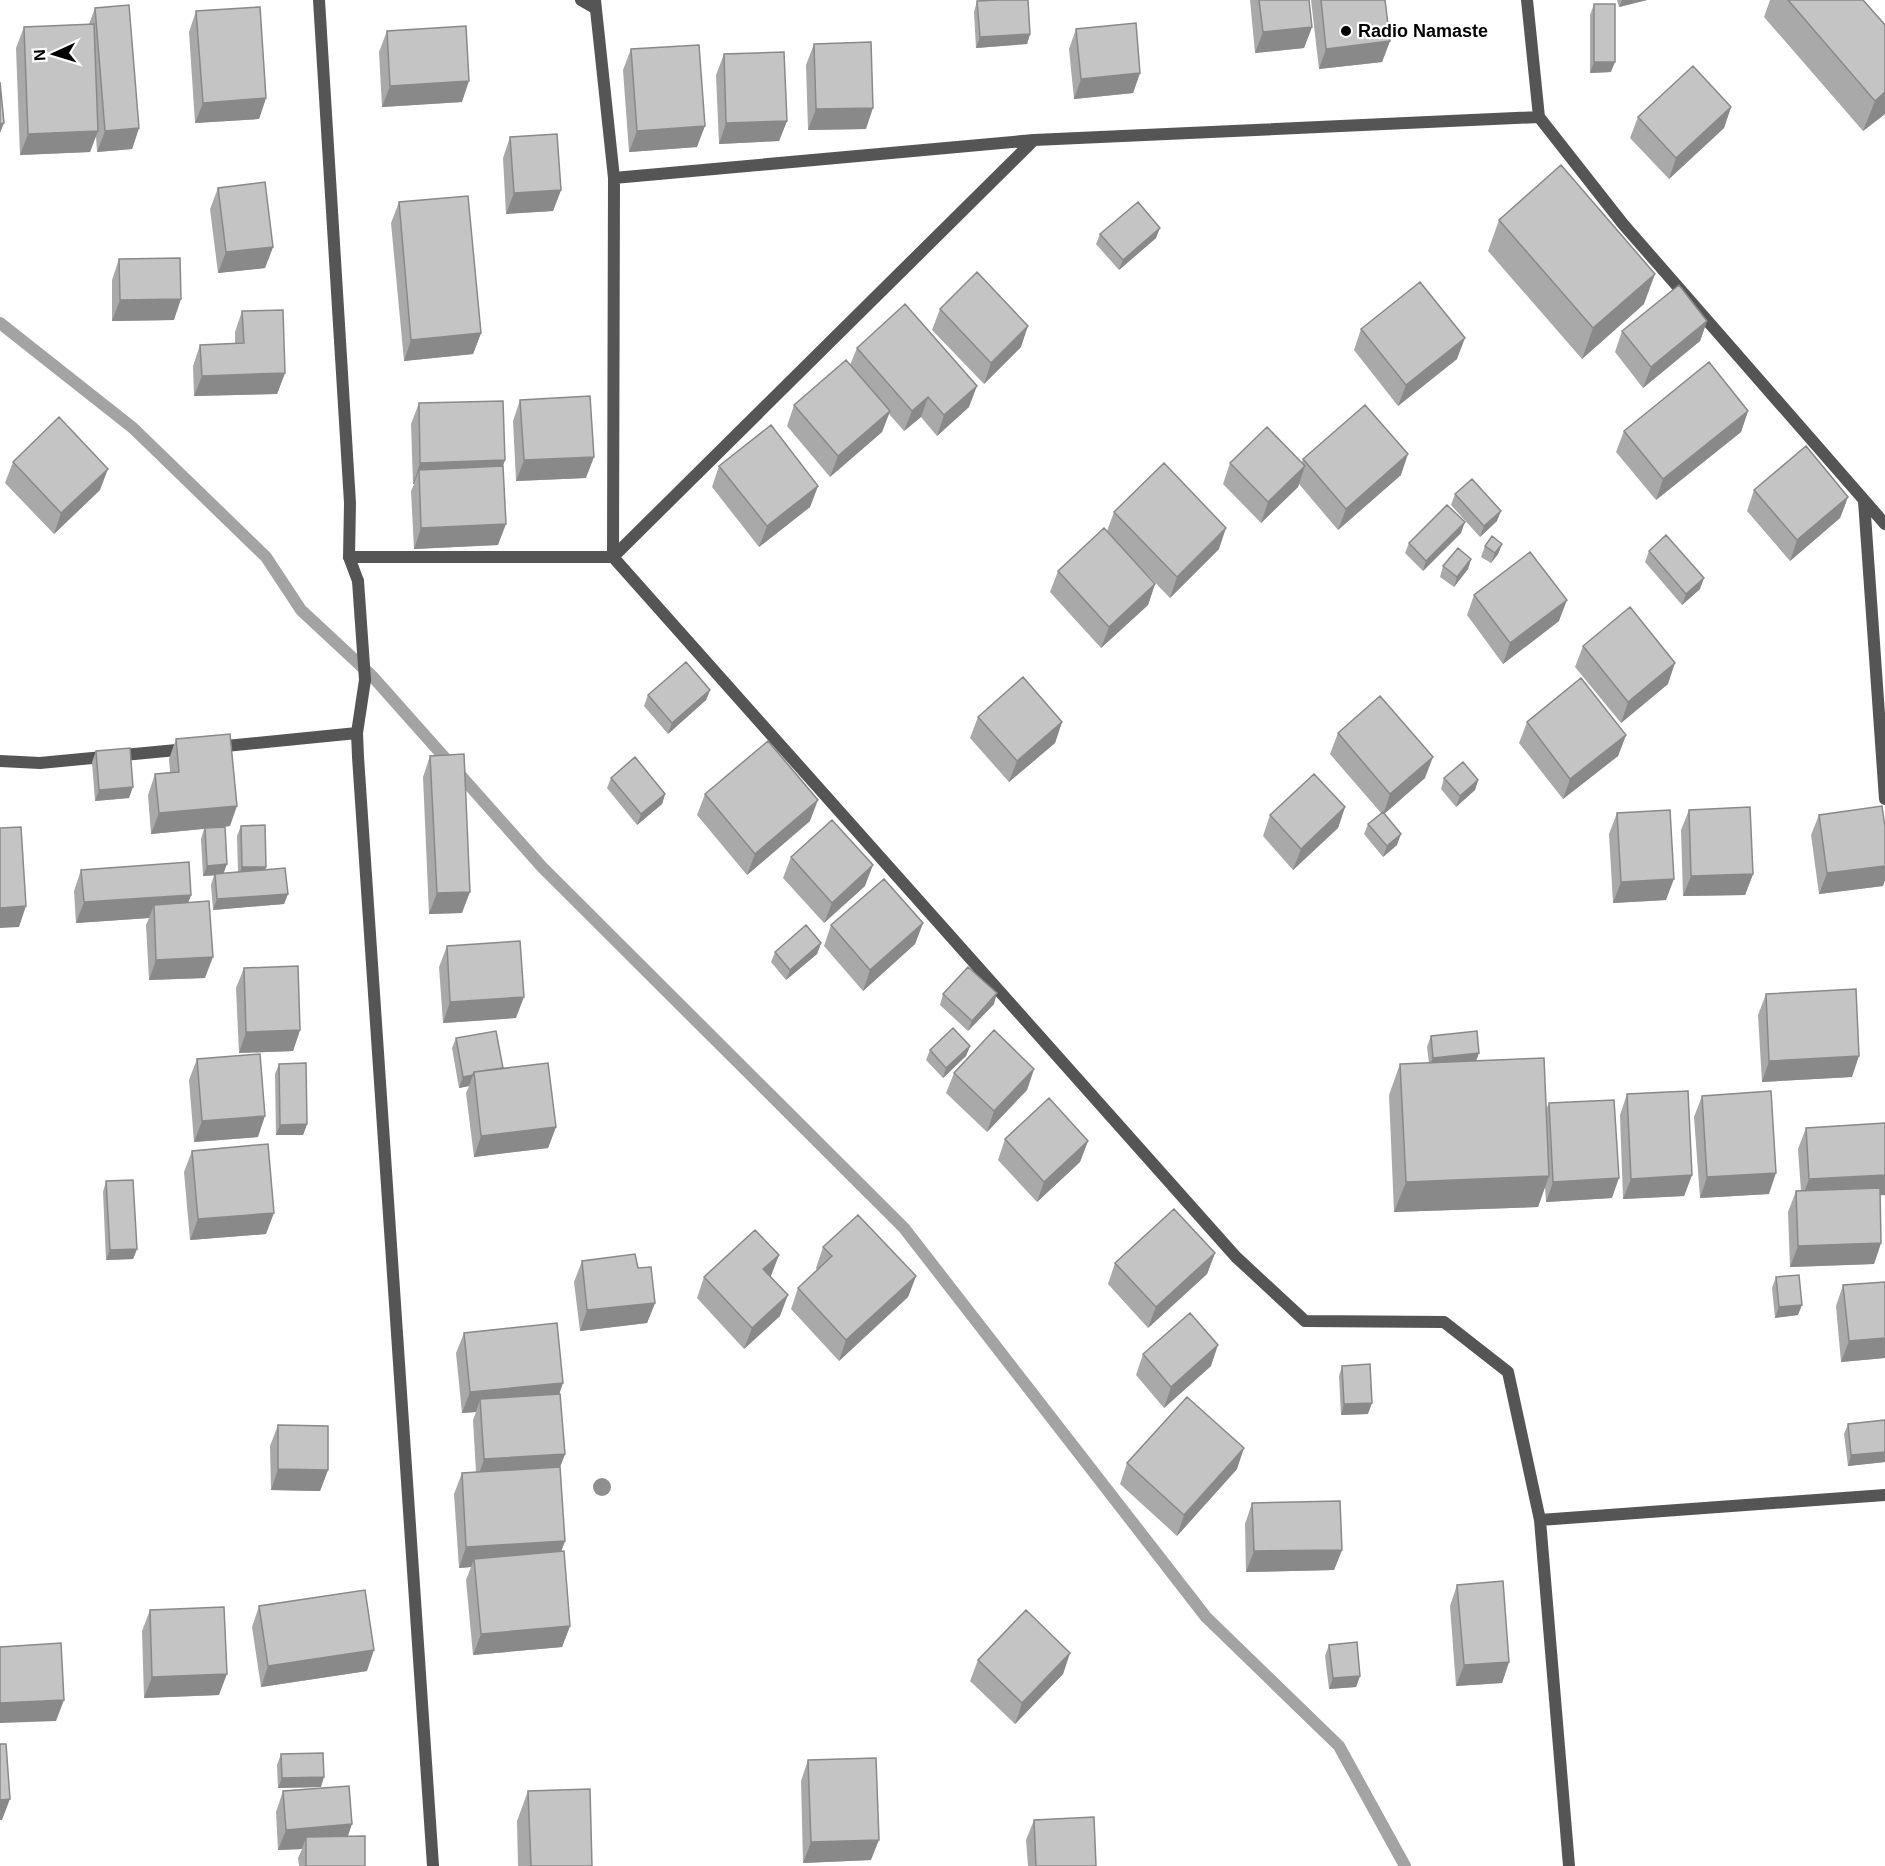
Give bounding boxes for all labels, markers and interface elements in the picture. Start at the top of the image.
place label: Radio Namaste [1358,21,1488,41]
north arrow [24,24,84,84]
marker: Radio Namaste [1339,24,1353,38]
text: N [31,49,48,61]

